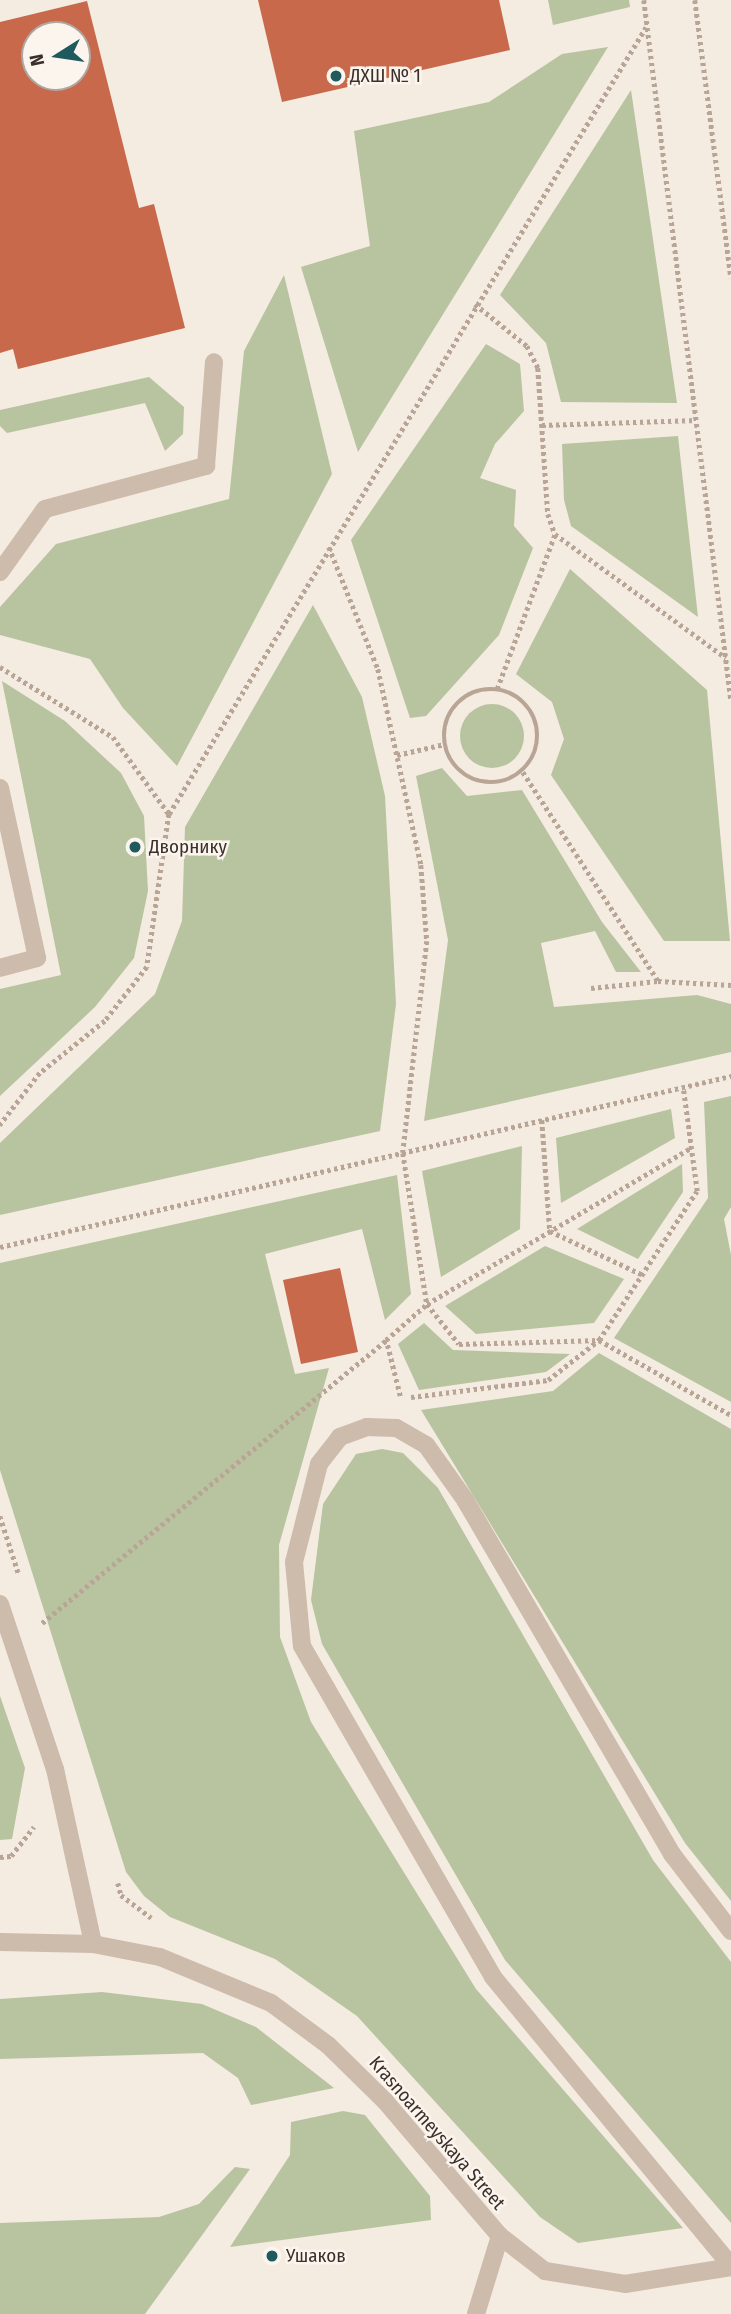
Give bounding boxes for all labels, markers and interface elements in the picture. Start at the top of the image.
north arrow [21,21,91,91]
text: N [24,52,49,68]
place label: ДХШ № 1 [350,65,421,87]
marker: ДХШ № 1 [328,68,344,84]
place label: Дворнику [149,836,227,858]
marker: Дворнику [127,839,143,855]
street label: Krasnoarmeyskaya Street [364,2052,510,2214]
place label: Ушаков [286,2245,346,2267]
marker: Ушаков [264,2248,280,2264]

